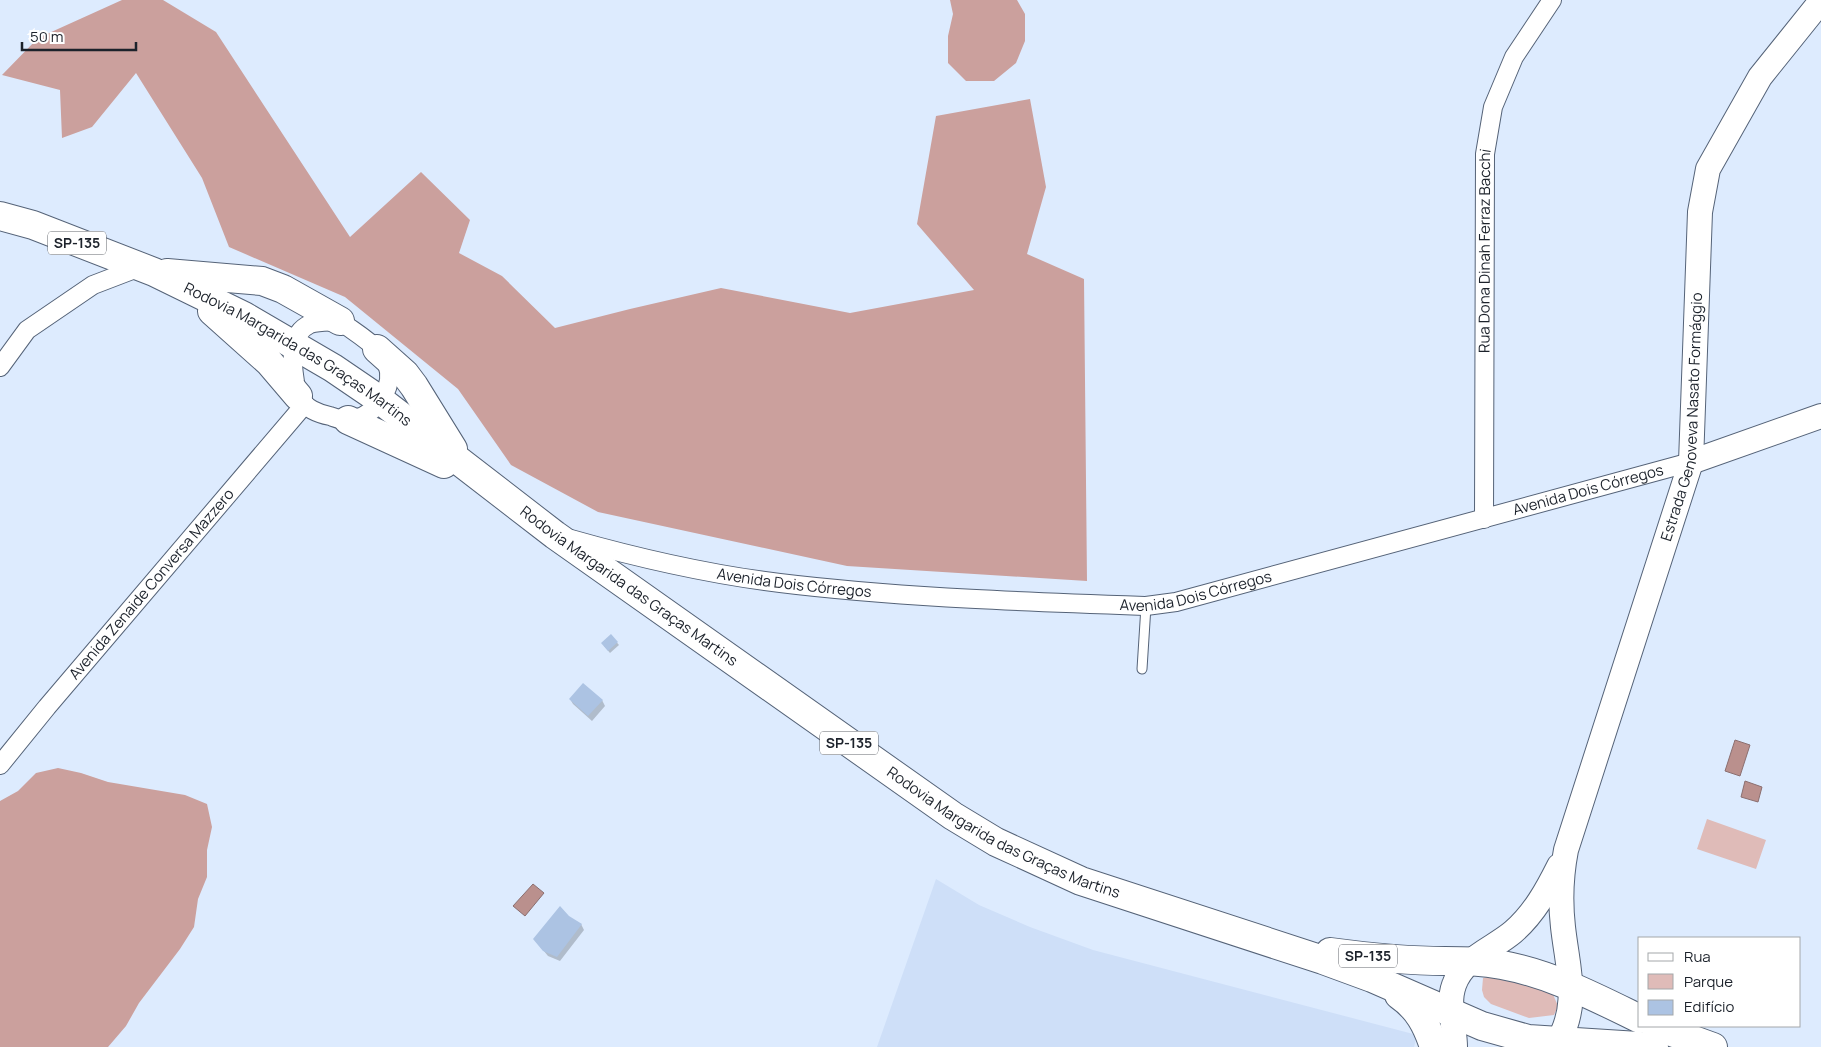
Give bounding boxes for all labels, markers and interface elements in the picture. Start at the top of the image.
scale bar [22,20,136,52]
text: 50 m [30,26,64,47]
street label: Rua Dona Dinah Ferraz Bacchi [1473,147,1496,353]
road number: SP-135 [48,232,106,254]
street label: Rodovia Margarida das Graças Martins [181,277,416,431]
street label: Estrada Genoveva Nasato Formággio [1655,292,1707,544]
street label: Avenida Dois Córregos [1510,459,1666,520]
street label: Avenida Zenaide Conversa Mazzero [64,484,239,684]
street label: Rodovia Margarida das Graças Martins [516,501,742,671]
street label: Avenida Dois Córregos [715,563,873,602]
street label: Avenida Dois Córregos [1119,565,1274,616]
road number: SP-135 [820,731,878,754]
street label: Rodovia Margarida das Graças Martins [883,762,1123,903]
legend [1638,937,1801,1027]
road number: SP-135 [1339,944,1397,968]
text: Rua [1684,946,1711,967]
text: Parque [1684,971,1733,992]
text: Edifício [1684,996,1735,1017]

